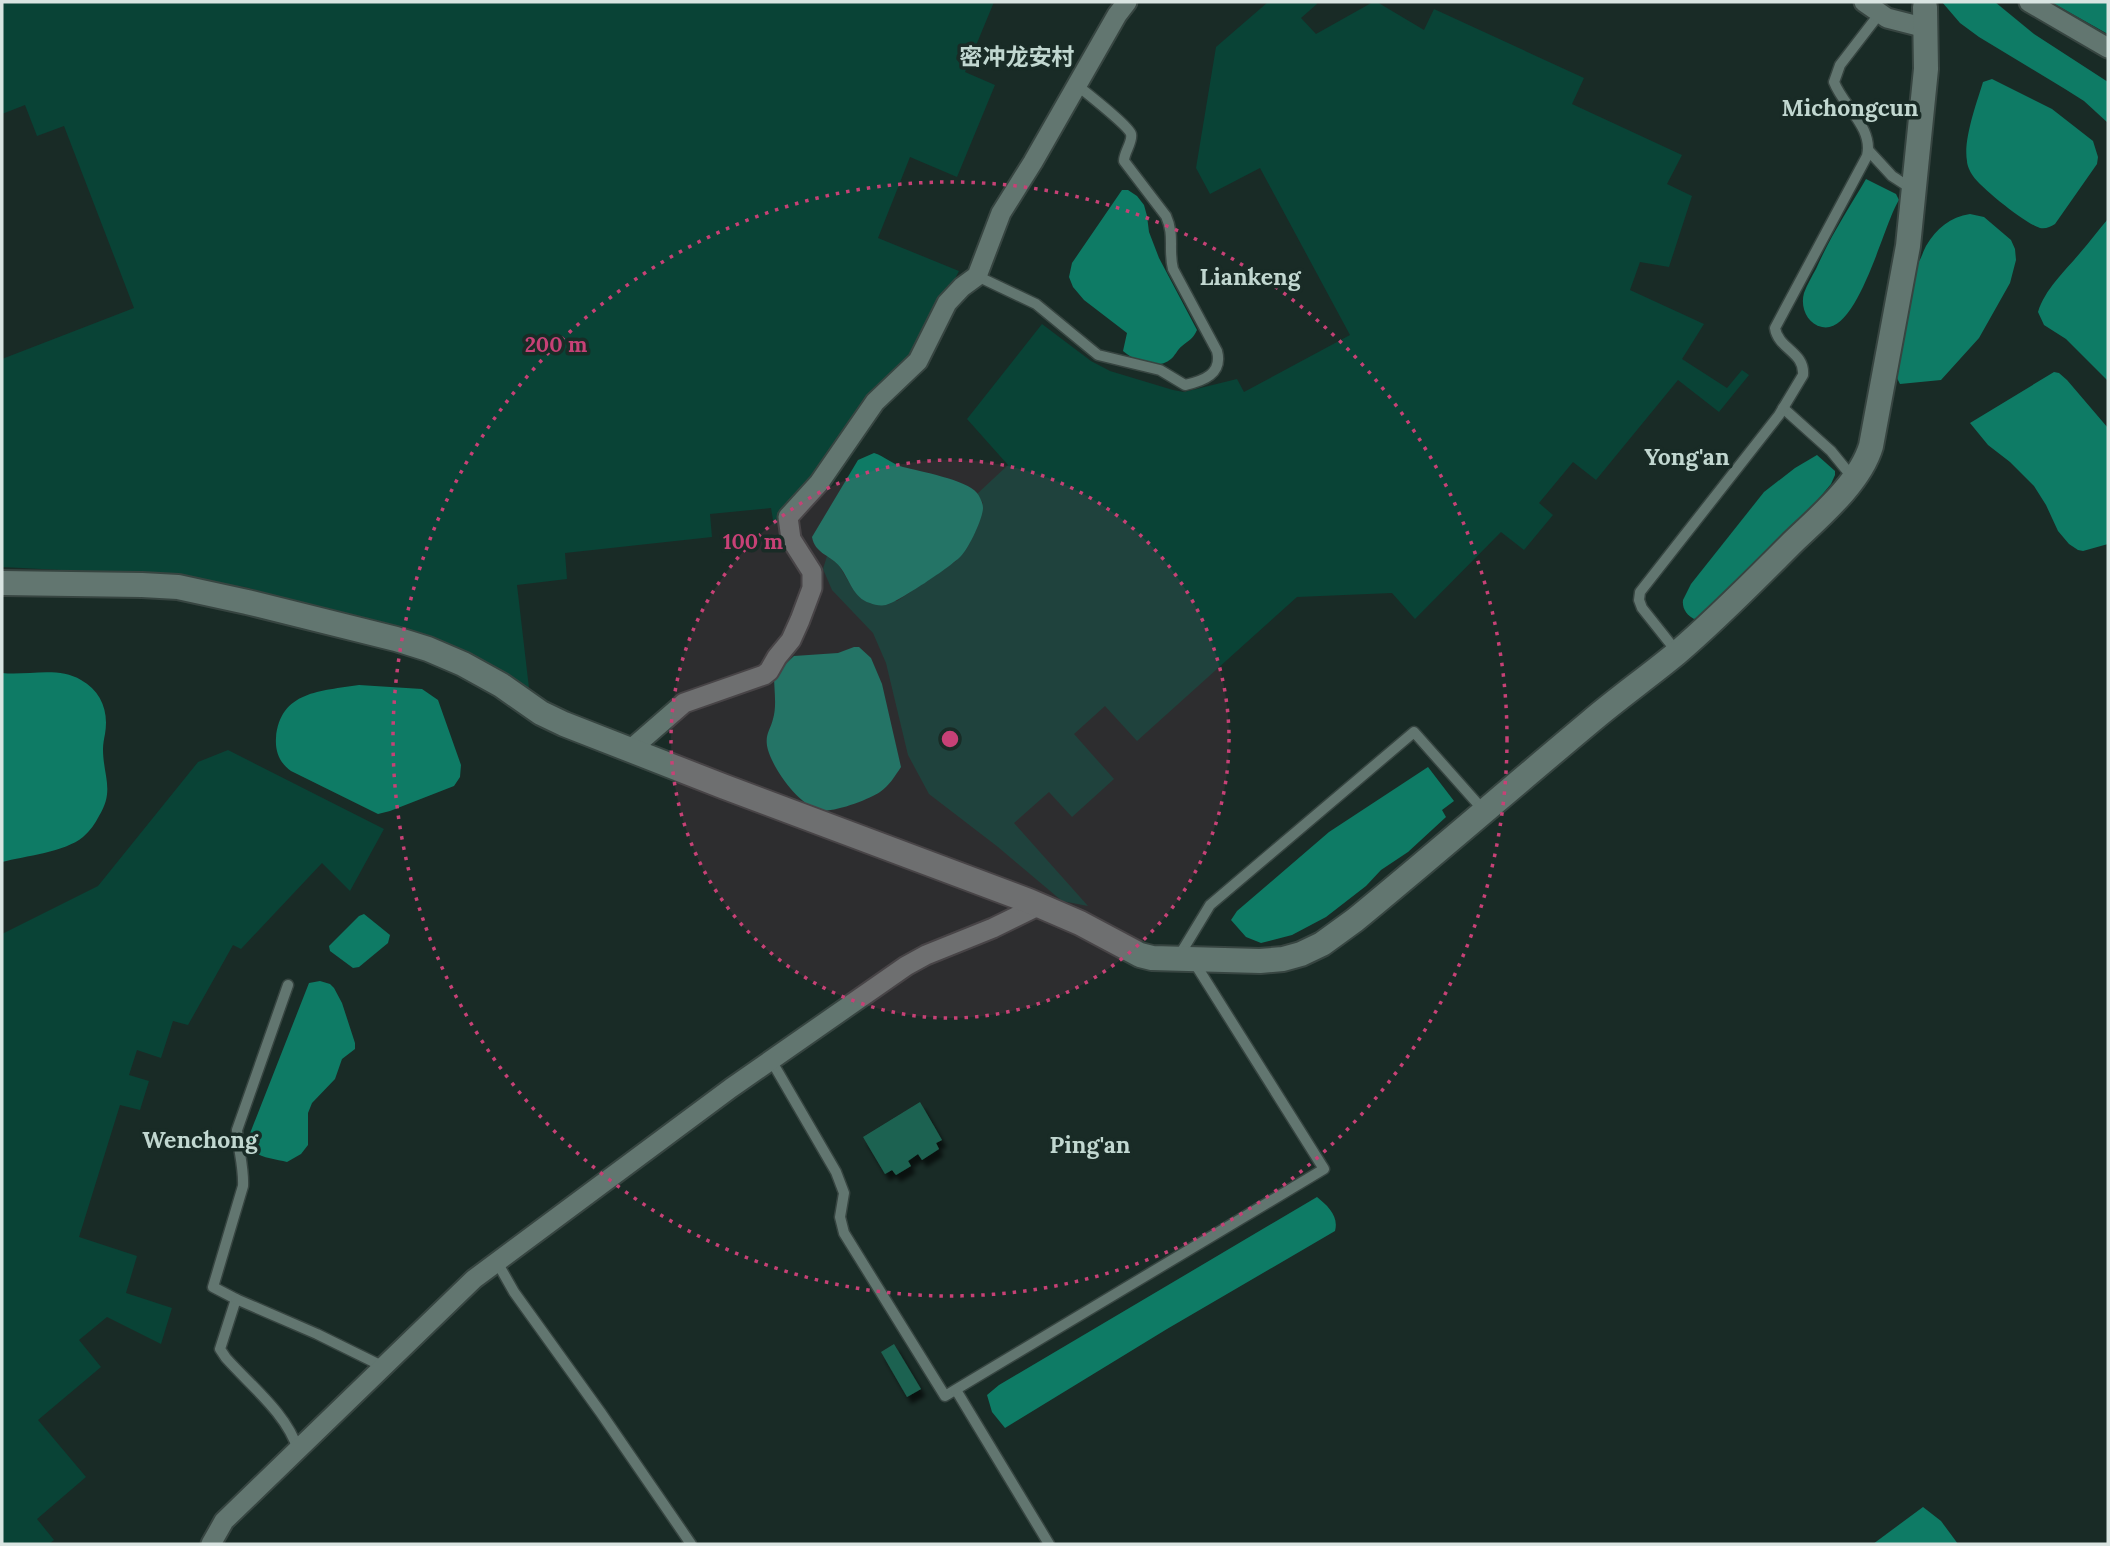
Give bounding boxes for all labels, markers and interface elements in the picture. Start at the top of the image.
district label: 密冲龙安村 [960,42,1075,71]
district label: Michongcun [1781,93,1919,122]
district label: Liankeng [1199,262,1302,291]
text: 200 m [525,331,587,358]
district label: Yong'an [1644,442,1730,471]
text: 100 m [723,528,783,555]
centre of rings [938,727,962,751]
district label: Wenchong [142,1125,259,1154]
district label: Ping'an [1050,1130,1131,1159]

